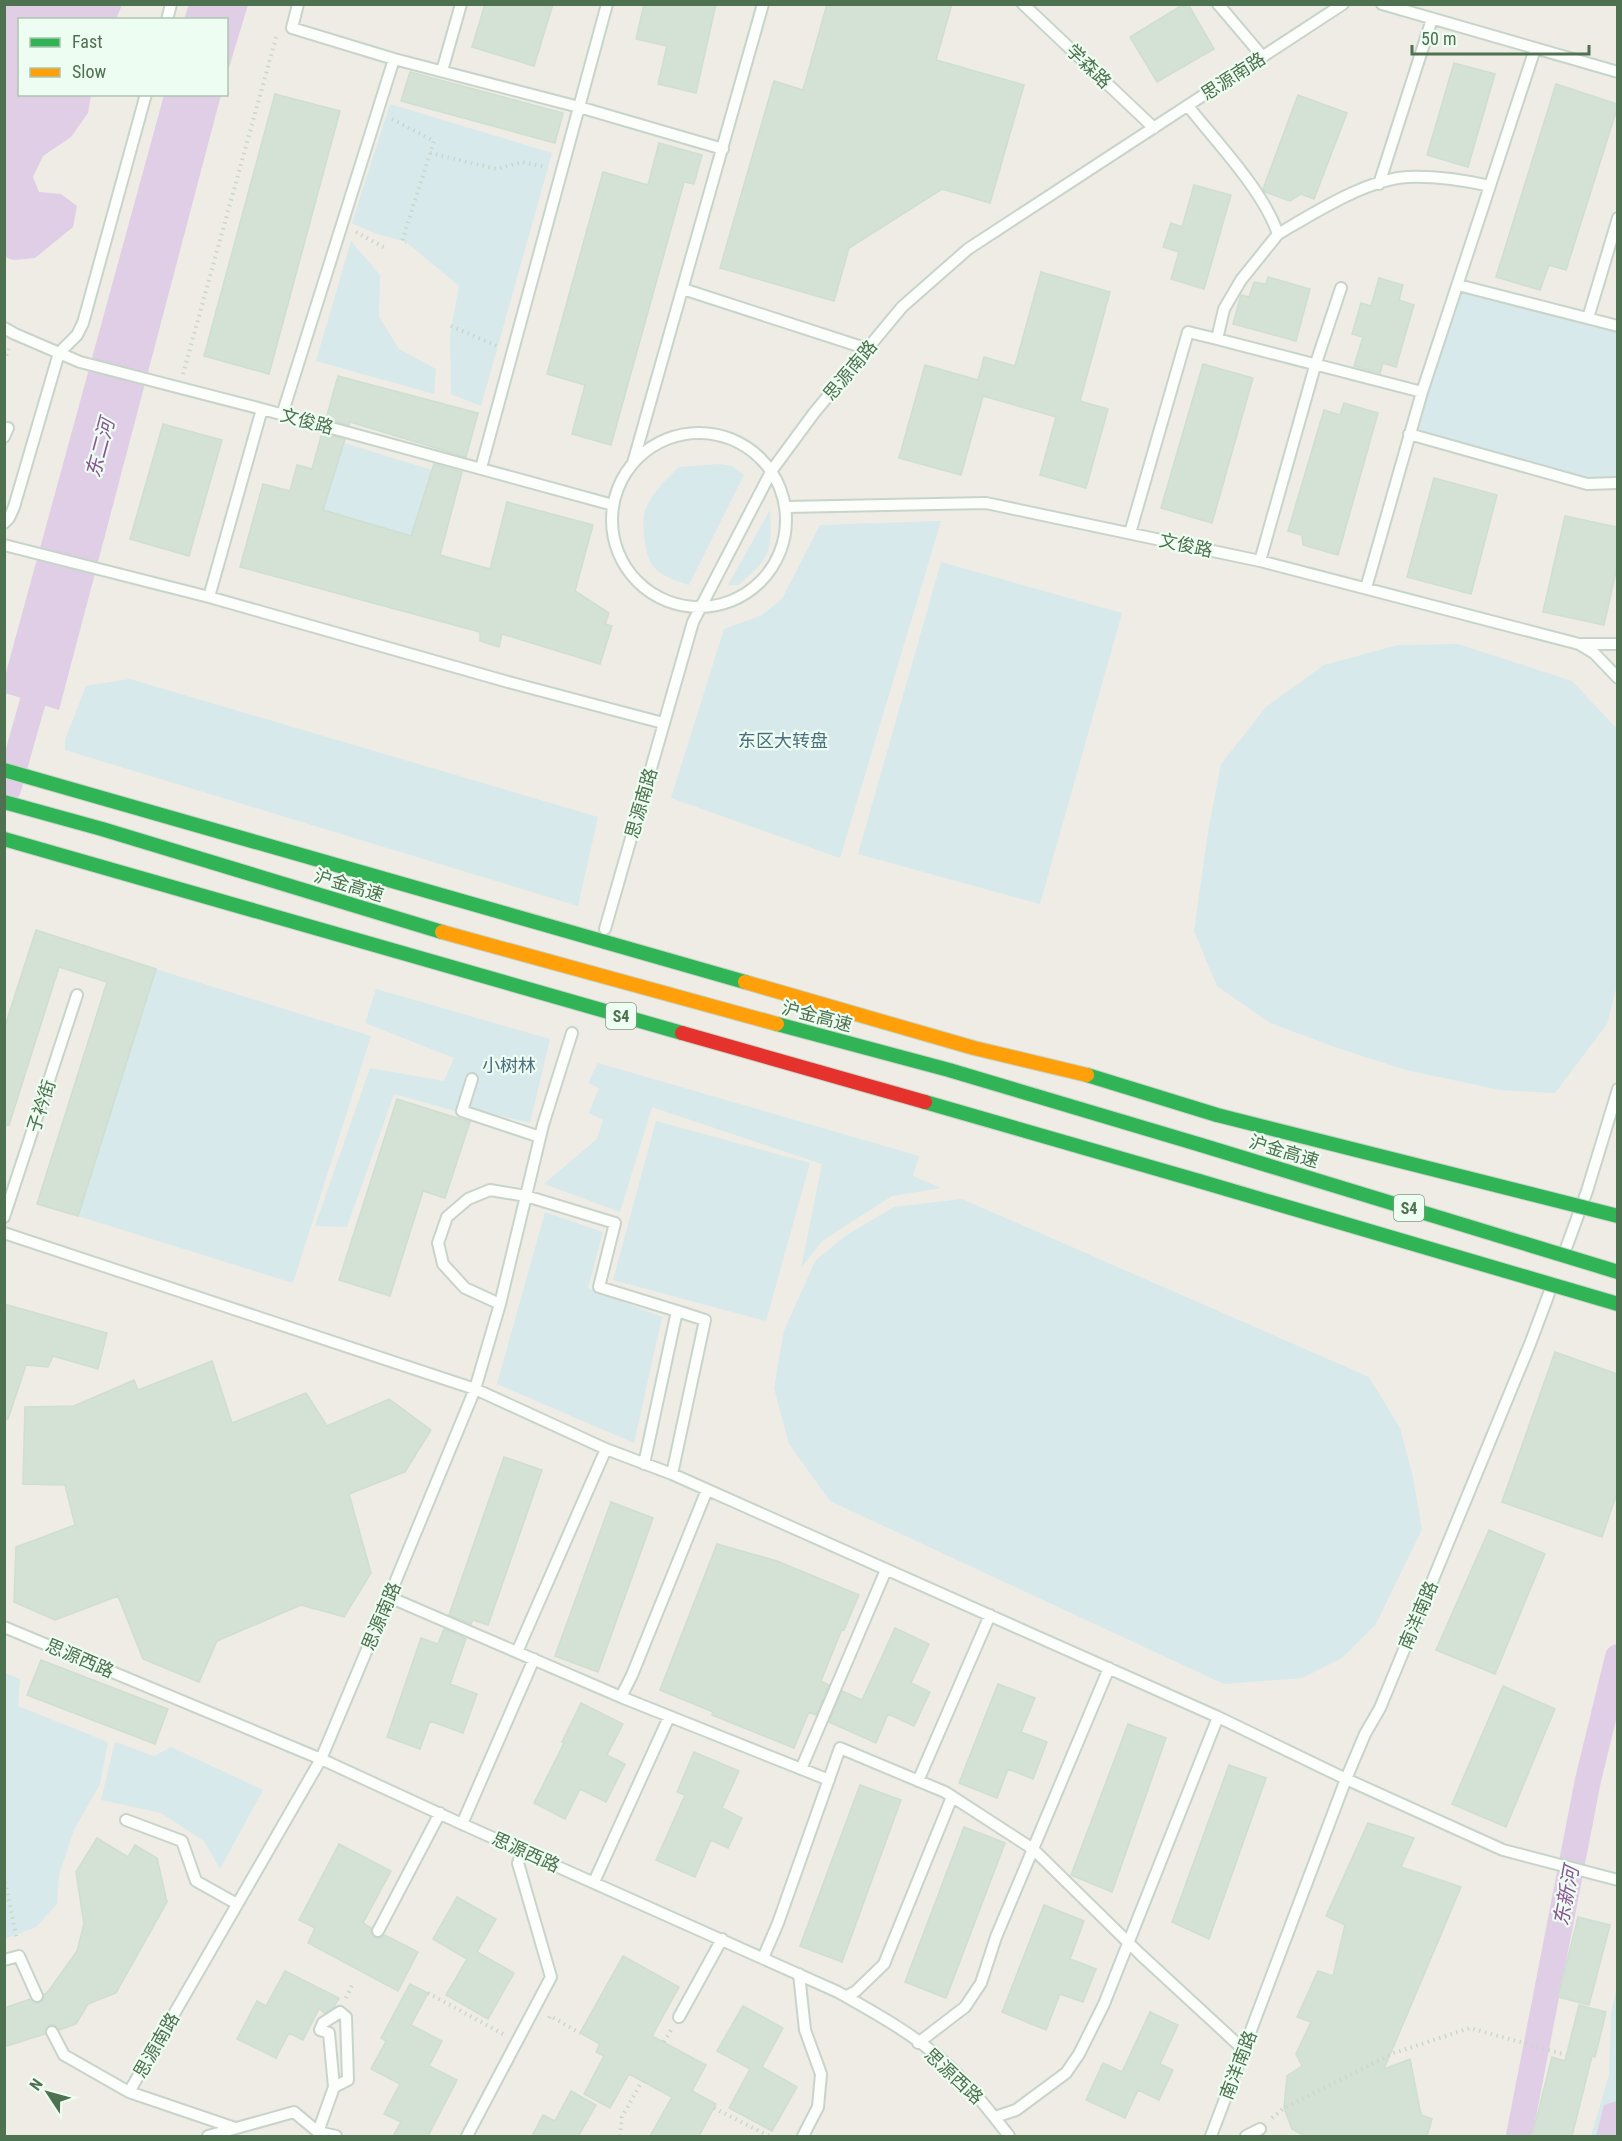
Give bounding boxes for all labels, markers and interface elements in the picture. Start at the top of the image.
legend [18,18,228,96]
scale bar [1412,18,1589,56]
text: 50 m [1421,28,1456,49]
text: Fast [72,31,103,52]
street label: 学森路 [1062,40,1116,92]
street label: 思源南路 [1197,48,1269,104]
text: Slow [72,61,107,82]
street label: 思源南路 [819,336,881,404]
street label: 文俊路 [278,404,336,438]
water label: 东二河 [81,412,120,480]
street label: 文俊路 [1157,529,1215,561]
park label: 东区大转盘 [738,730,828,751]
street label: 思源南路 [621,766,661,840]
street label: 沪金高速 [312,864,386,906]
street label: 沪金高速 [780,997,854,1035]
road number: S4 [606,1003,636,1029]
park label: 小树林 [482,1055,536,1076]
street label: 子衿街 [23,1077,59,1135]
street label: 沪金高速 [1247,1130,1321,1172]
road number: S4 [1394,1195,1424,1221]
street label: 南洋南路 [1394,1578,1442,1652]
street label: 思源南路 [357,1579,405,1653]
street label: 思源西路 [43,1634,117,1682]
street label: 思源西路 [489,1828,563,1876]
water label: 东新河 [1548,1860,1584,1928]
street label: 思源南路 [129,2009,183,2081]
street label: 南洋南路 [1215,2028,1261,2102]
street label: 思源西路 [921,2044,987,2108]
north arrow [18,2063,78,2123]
text: N [26,2075,47,2094]

